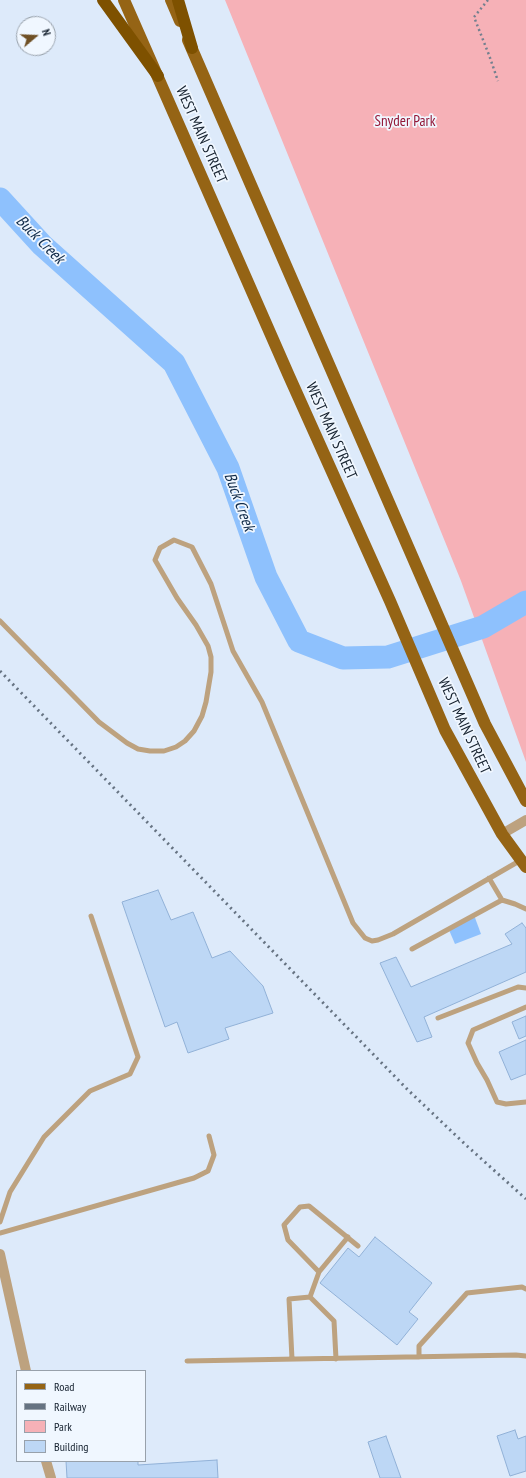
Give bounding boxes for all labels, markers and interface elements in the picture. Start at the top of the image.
north arrow [16,16,56,56]
text: N [39,27,54,38]
street label: WEST MAIN STREET [172,84,230,186]
park label: Snyder Park [375,113,435,131]
water label: Buck Creek [12,212,68,268]
street label: WEST MAIN STREET [302,380,360,482]
water label: Buck Creek [220,470,258,534]
street label: WEST MAIN STREET [434,675,494,777]
legend [16,1370,146,1462]
text: Road [54,1379,74,1394]
text: Railway [54,1399,86,1414]
text: Park [54,1419,72,1434]
text: Building [54,1439,89,1454]

